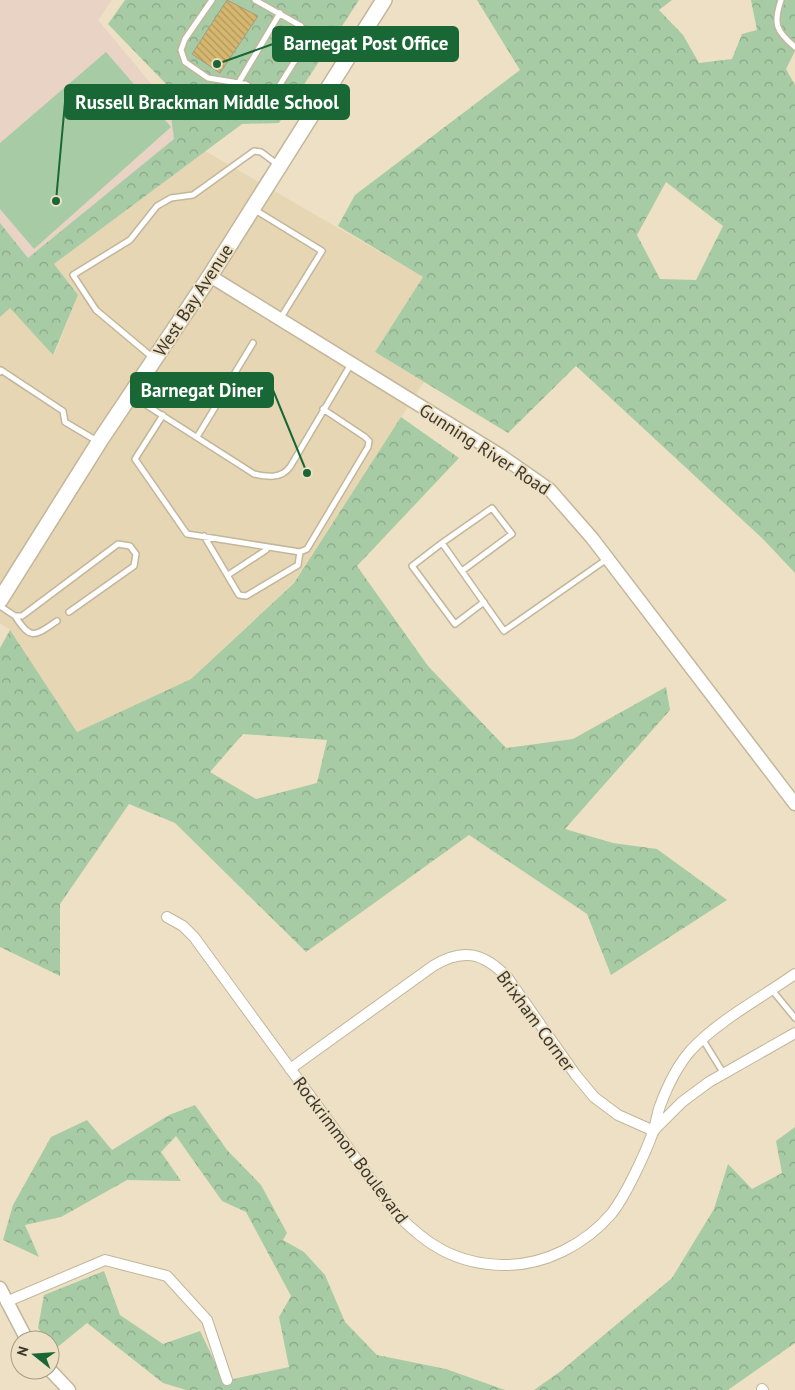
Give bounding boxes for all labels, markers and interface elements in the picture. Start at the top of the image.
callout: Barnegat Post Office [273,27,458,61]
text: Barnegat Post Office [284,31,448,55]
callout: Russell Brackman Middle School [65,85,349,119]
text: Russell Brackman Middle School [75,90,339,114]
street label: West Bay Avenue [148,239,238,361]
callout: Barnegat Diner [131,373,273,407]
text: Barnegat Diner [141,378,264,402]
street label: Gunning River Road [415,398,555,500]
street label: Brixham Corner [492,966,580,1076]
street label: Rockrimmon Boulevard [288,1072,414,1228]
north arrow [10,1330,60,1380]
text: N [13,1344,33,1358]

